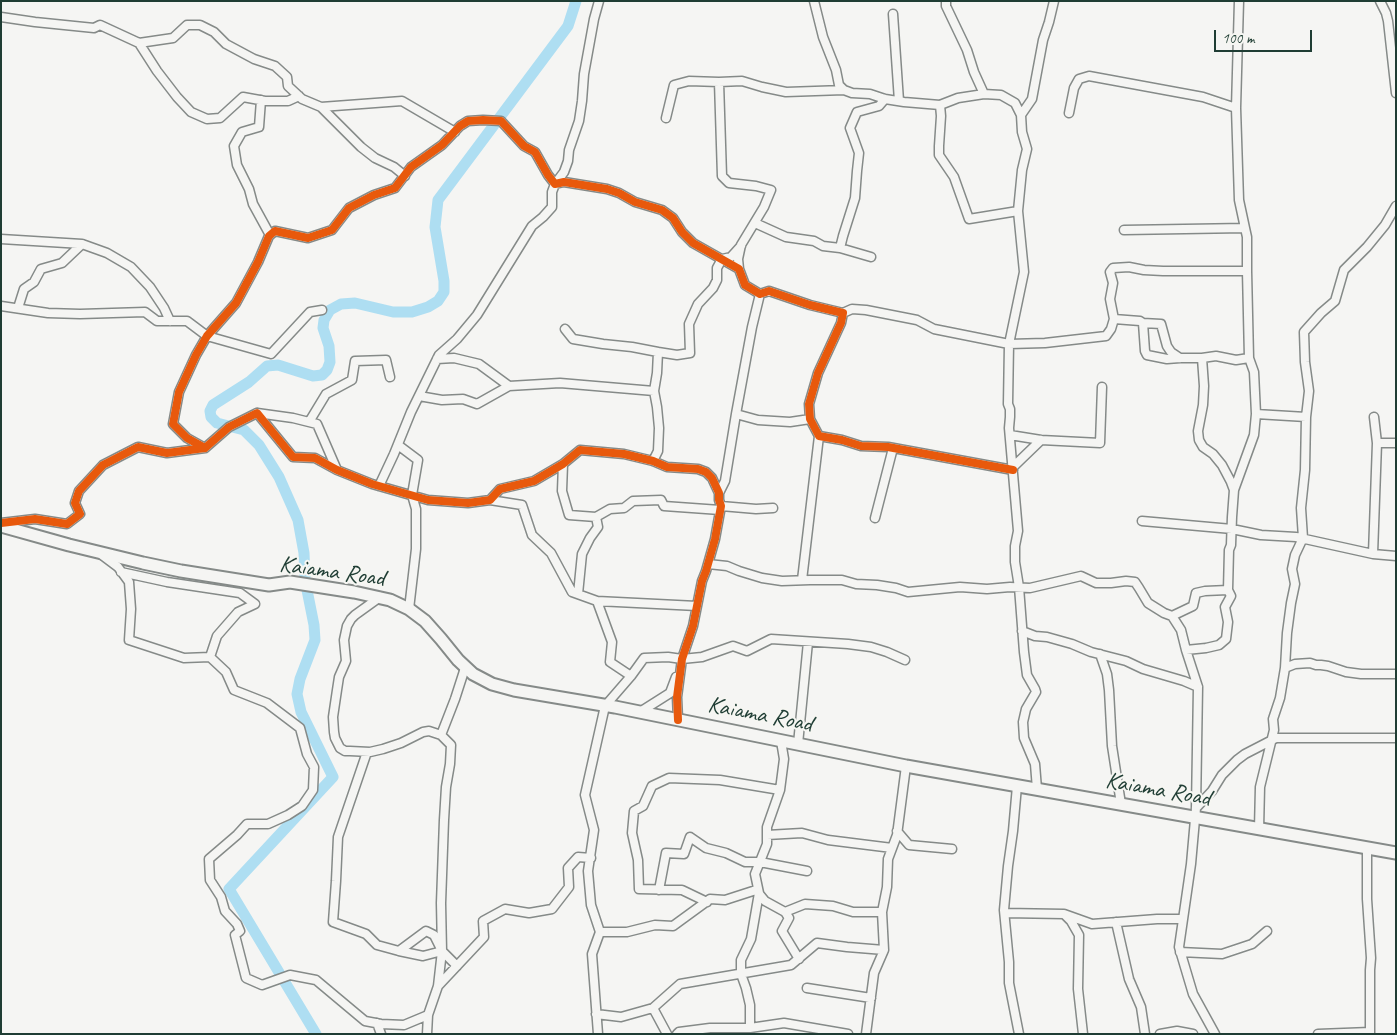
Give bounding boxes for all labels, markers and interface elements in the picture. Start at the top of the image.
scale bar [1217,20,1314,52]
text: 100 m [1222,29,1254,48]
street label: Kaiama Road [278,550,386,594]
street label: Kaiama Road [705,691,815,739]
street label: Kaiama Road [1103,767,1213,813]

